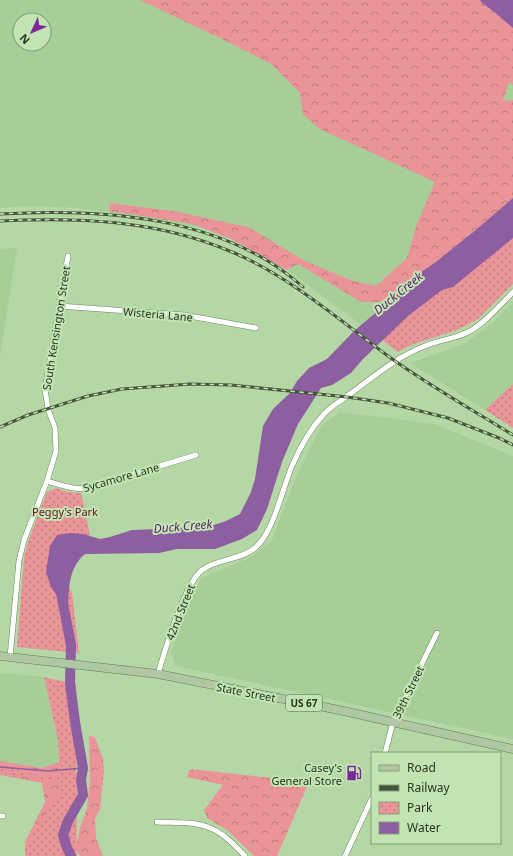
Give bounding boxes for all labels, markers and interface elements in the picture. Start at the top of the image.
north arrow [12,12,52,52]
text: N [16,31,33,48]
street label: South Kensington Street [39,265,73,391]
water label: Duck Creek [370,267,427,318]
street label: Wisteria Lane [123,303,193,325]
street label: Sycamore Lane [81,459,161,495]
park label: Peggy's Park [32,504,98,519]
water label: Duck Creek [153,515,214,537]
street label: 42nd Street [162,581,198,642]
street label: 39th Street [389,663,427,721]
street label: State Street [215,679,277,705]
road number: US 67 [286,695,322,711]
legend [371,752,501,844]
text: Road [407,759,436,776]
place label: Casey's General Store [271,760,342,788]
fuel station icon: Casey's General Store [345,764,363,782]
text: Railway [407,779,451,796]
text: Park [407,799,433,816]
text: Water [407,819,441,836]

